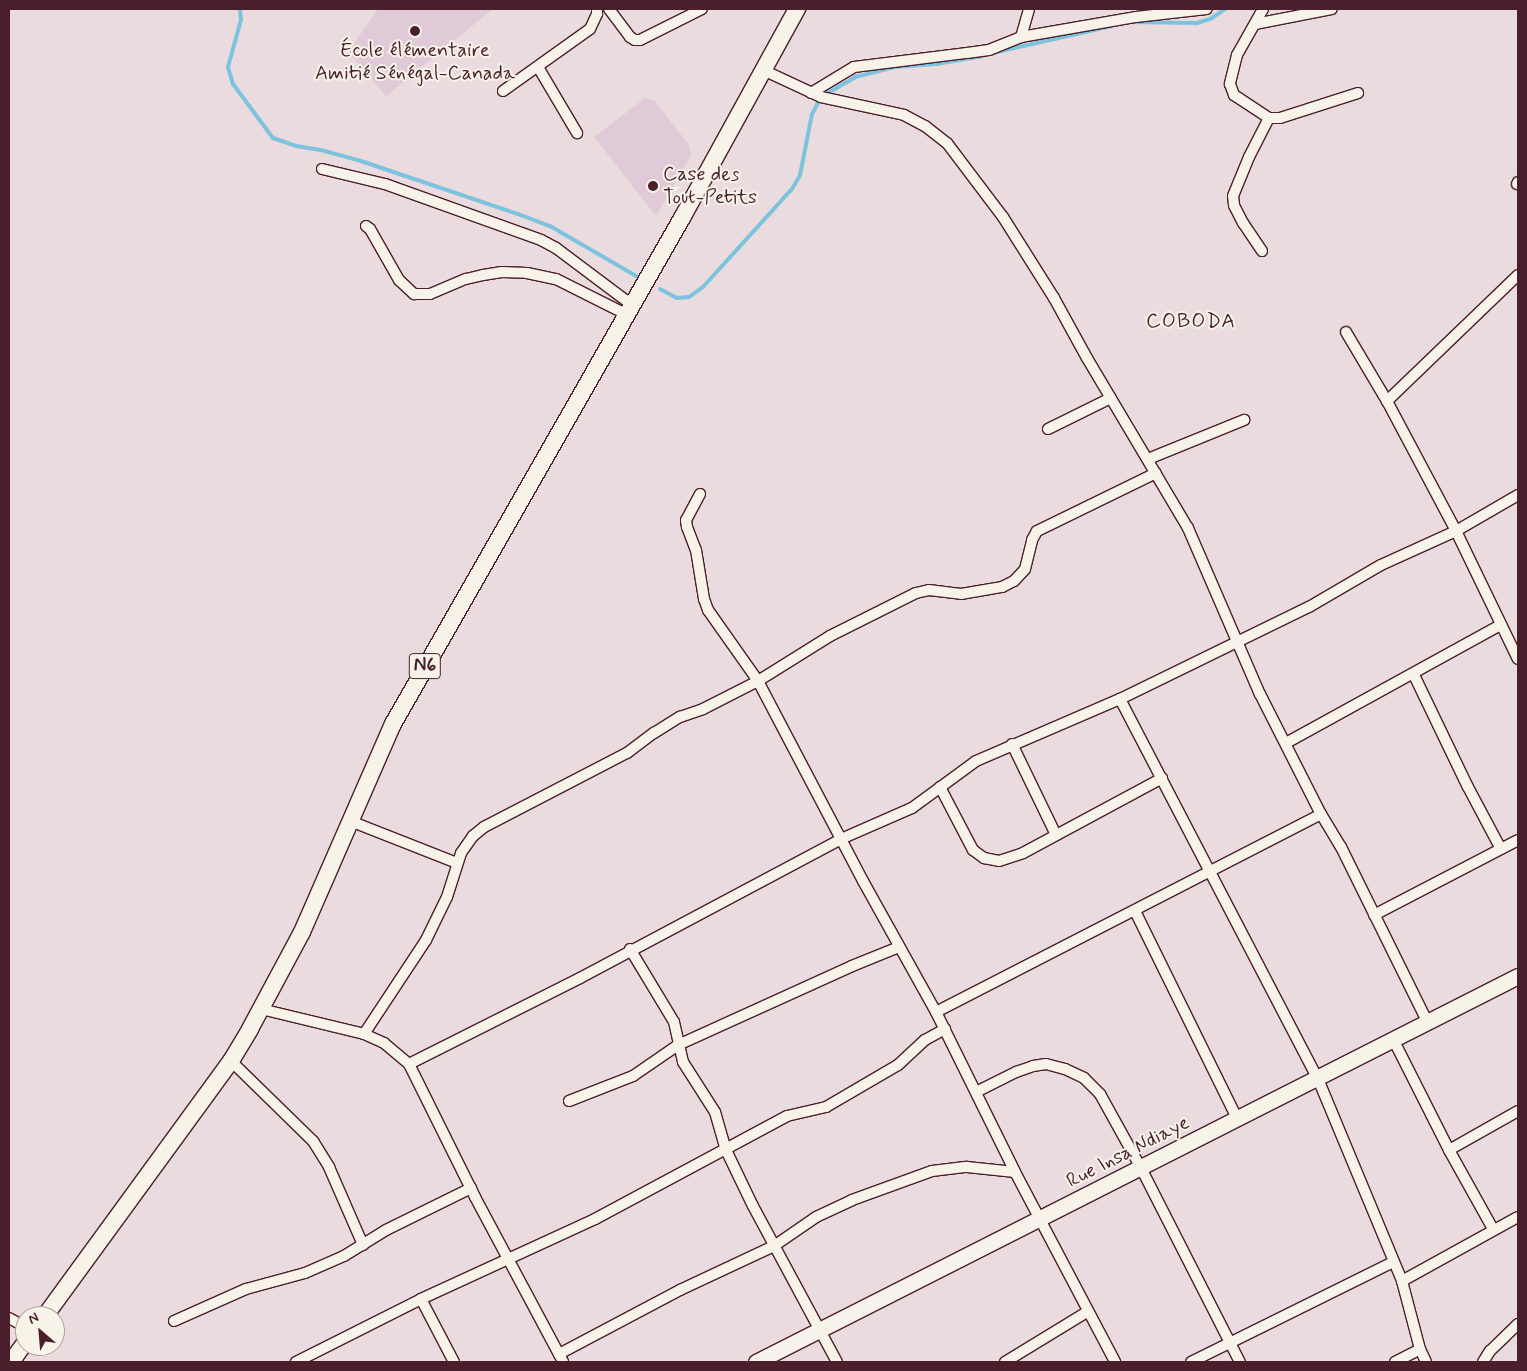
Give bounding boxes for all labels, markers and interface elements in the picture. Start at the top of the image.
marker: École élémentaire Amitié Sénégal-Canada [409,25,421,37]
place label: École élémentaire Amitié Sénégal-Canada [315,39,515,86]
place label: Case des Tout-Petits [663,163,757,210]
marker: Case des Tout-Petits [647,180,659,192]
district label: COBODA [1145,308,1237,334]
road number: N6 [409,649,441,682]
street label: Rue Insa Ndiaye [1062,1110,1194,1194]
north arrow [15,1306,65,1356]
text: N [25,1308,42,1329]

